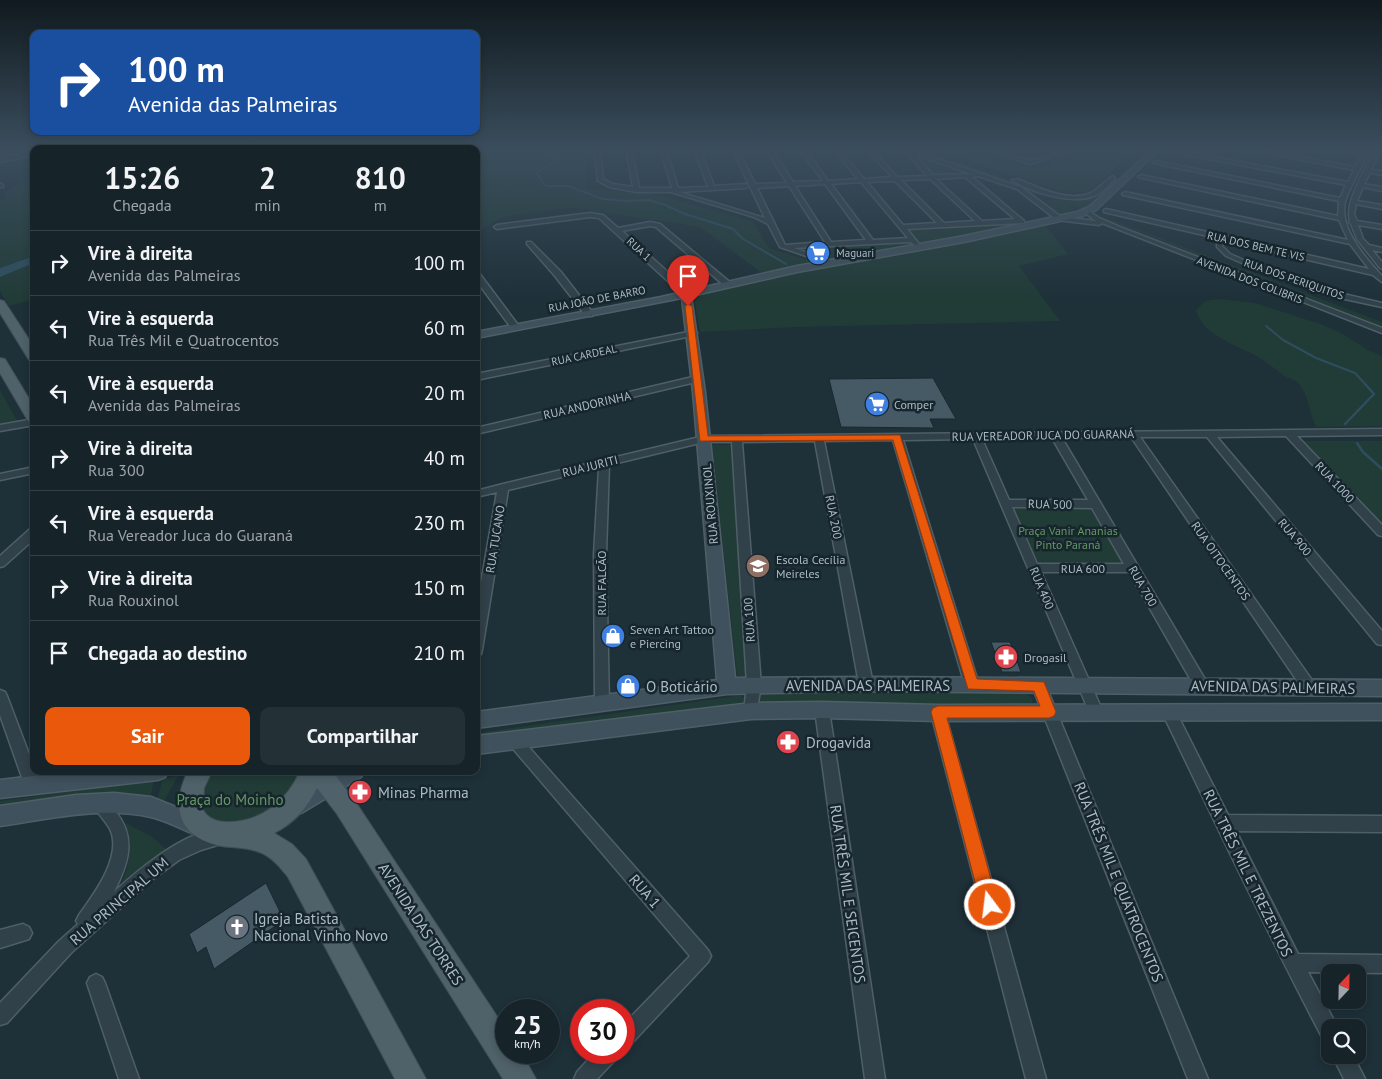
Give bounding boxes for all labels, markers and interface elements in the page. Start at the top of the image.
text: 100 m [128,46,225,92]
icon: right [45,50,110,115]
text: Avenida das Palmeiras [128,90,338,118]
text: 15:26 [104,158,180,197]
text: 2 [259,158,276,197]
text: 810 [355,158,406,197]
text: Chegada [113,195,172,215]
text: min [255,195,281,215]
text: m [374,195,387,215]
street label: RUA DOS BEM TE VIS [1206,228,1306,264]
street label: RUA 1 [624,234,654,264]
supermarket icon: Maguari [805,240,831,266]
text: Vire à direita [88,241,193,265]
place label: Maguari [836,246,874,260]
icon: right [45,249,73,277]
text: 100 m [413,251,465,275]
street label: AVENIDA DOS COLIBRIS [1195,253,1305,307]
pin [667,255,709,306]
street label: RUA DOS PERIQUITOS [1242,255,1346,303]
icon: arrive [674,262,702,290]
text: Avenida das Palmeiras [88,265,240,285]
street label: RUA JOÃO DE BARRO [547,283,647,315]
text: Vire à esquerda [88,306,214,330]
icon: left [45,314,73,342]
text: 60 m [424,316,465,340]
text: Rua Três Mil e Quatrocentos [88,330,279,350]
street label: RUA CARDEAL [550,341,618,369]
text: Vire à esquerda [88,371,214,395]
icon: left [45,379,73,407]
text: 20 m [424,381,465,405]
street label: RUA ANDORINHA [542,388,632,422]
supermarket icon: Comper [864,391,890,417]
text: Avenida das Palmeiras [88,395,240,415]
place label: Comper [894,397,933,412]
street label: RUA VEREADOR JUCA DO GUARANÁ [952,426,1134,444]
text: Vire à direita [88,436,193,460]
icon: right [45,444,73,472]
text: 40 m [424,446,465,470]
street label: RUA JURITI [561,452,619,480]
street label: RUA 1000 [1312,458,1358,506]
text: Rua 300 [88,460,144,480]
street label: RUA ROUXINOL [699,463,721,545]
street label: RUA 200 [822,494,846,541]
street label: RUA 500 [1028,496,1073,512]
text: Vire à esquerda [88,501,214,525]
street label: RUA TUCANO [482,504,508,574]
icon: left [45,509,73,537]
text: 230 m [413,511,465,535]
street label: RUA 900 [1275,515,1315,559]
street label: RUA OITOCENTOS [1188,519,1254,603]
park label: Praça Vanir Ananias Pinto Paraná [1018,523,1118,552]
text: Rua Vereador Juca do Guaraná [88,525,293,545]
street label: RUA FALCÃO [594,551,609,615]
place label: Escola Cecília Meireles [776,552,845,581]
school or university icon: Escola Cecília Meireles [745,553,771,579]
street label: RUA 600 [1061,561,1106,576]
street label: RUA 700 [1125,563,1161,609]
street label: RUA 400 [1026,565,1058,612]
text: Vire à direita [88,566,193,590]
icon: right [45,574,73,602]
text: 150 m [413,576,465,600]
text: Rua Rouxinol [88,590,179,610]
street label: RUA 100 [740,597,758,643]
place label: Seven Art Tattoo e Piercing [630,622,714,651]
shop icon: Seven Art Tattoo e Piercing [600,623,626,649]
icon: arrive [45,639,73,667]
text: Chegada ao destino [88,641,247,665]
text: 210 m [413,641,465,665]
pharmacy icon: Drogasil [993,644,1019,670]
place label: Drogasil [1024,650,1067,665]
shop icon: O Boticário [615,673,641,699]
street label: AVENIDA DAS PALMEIRAS [786,676,950,695]
street label: AVENIDA DAS PALMEIRAS [1191,676,1355,698]
place label: O Boticário [646,677,718,696]
button: Sair [45,707,250,765]
button: Compartilhar [260,707,465,765]
pharmacy icon: Drogavida [775,729,801,755]
place label: Drogavida [806,733,871,752]
pharmacy icon: Minas Pharma [347,779,373,805]
street label: RUA TRÊS MIL E QUATROCENTOS [1070,779,1168,985]
place label: Minas Pharma [378,783,469,802]
street label: RUA TRÊS MIL E TREZENTOS [1199,786,1297,960]
park label: Praça do Moinho [176,790,284,809]
street label: RUA TRÊS MIL E SEICENTOS [826,804,870,984]
street label: RUA PRINCIPAL UM [66,853,172,949]
street label: AVENIDA DAS TORRES [374,859,468,989]
street label: RUA 1 [625,870,665,912]
position arrow [963,878,1015,930]
place label: Igreja Batista Nacional Vinho Novo [254,909,388,945]
church icon: Igreja Batista Nacional Vinho Novo [224,914,250,940]
north arrow [1321,964,1366,1009]
map controls [1321,964,1366,1064]
speed limit sign: 30 [570,999,635,1064]
text: 25 [513,1009,542,1041]
button: search [1321,1019,1366,1064]
text: km/h [514,1036,541,1051]

